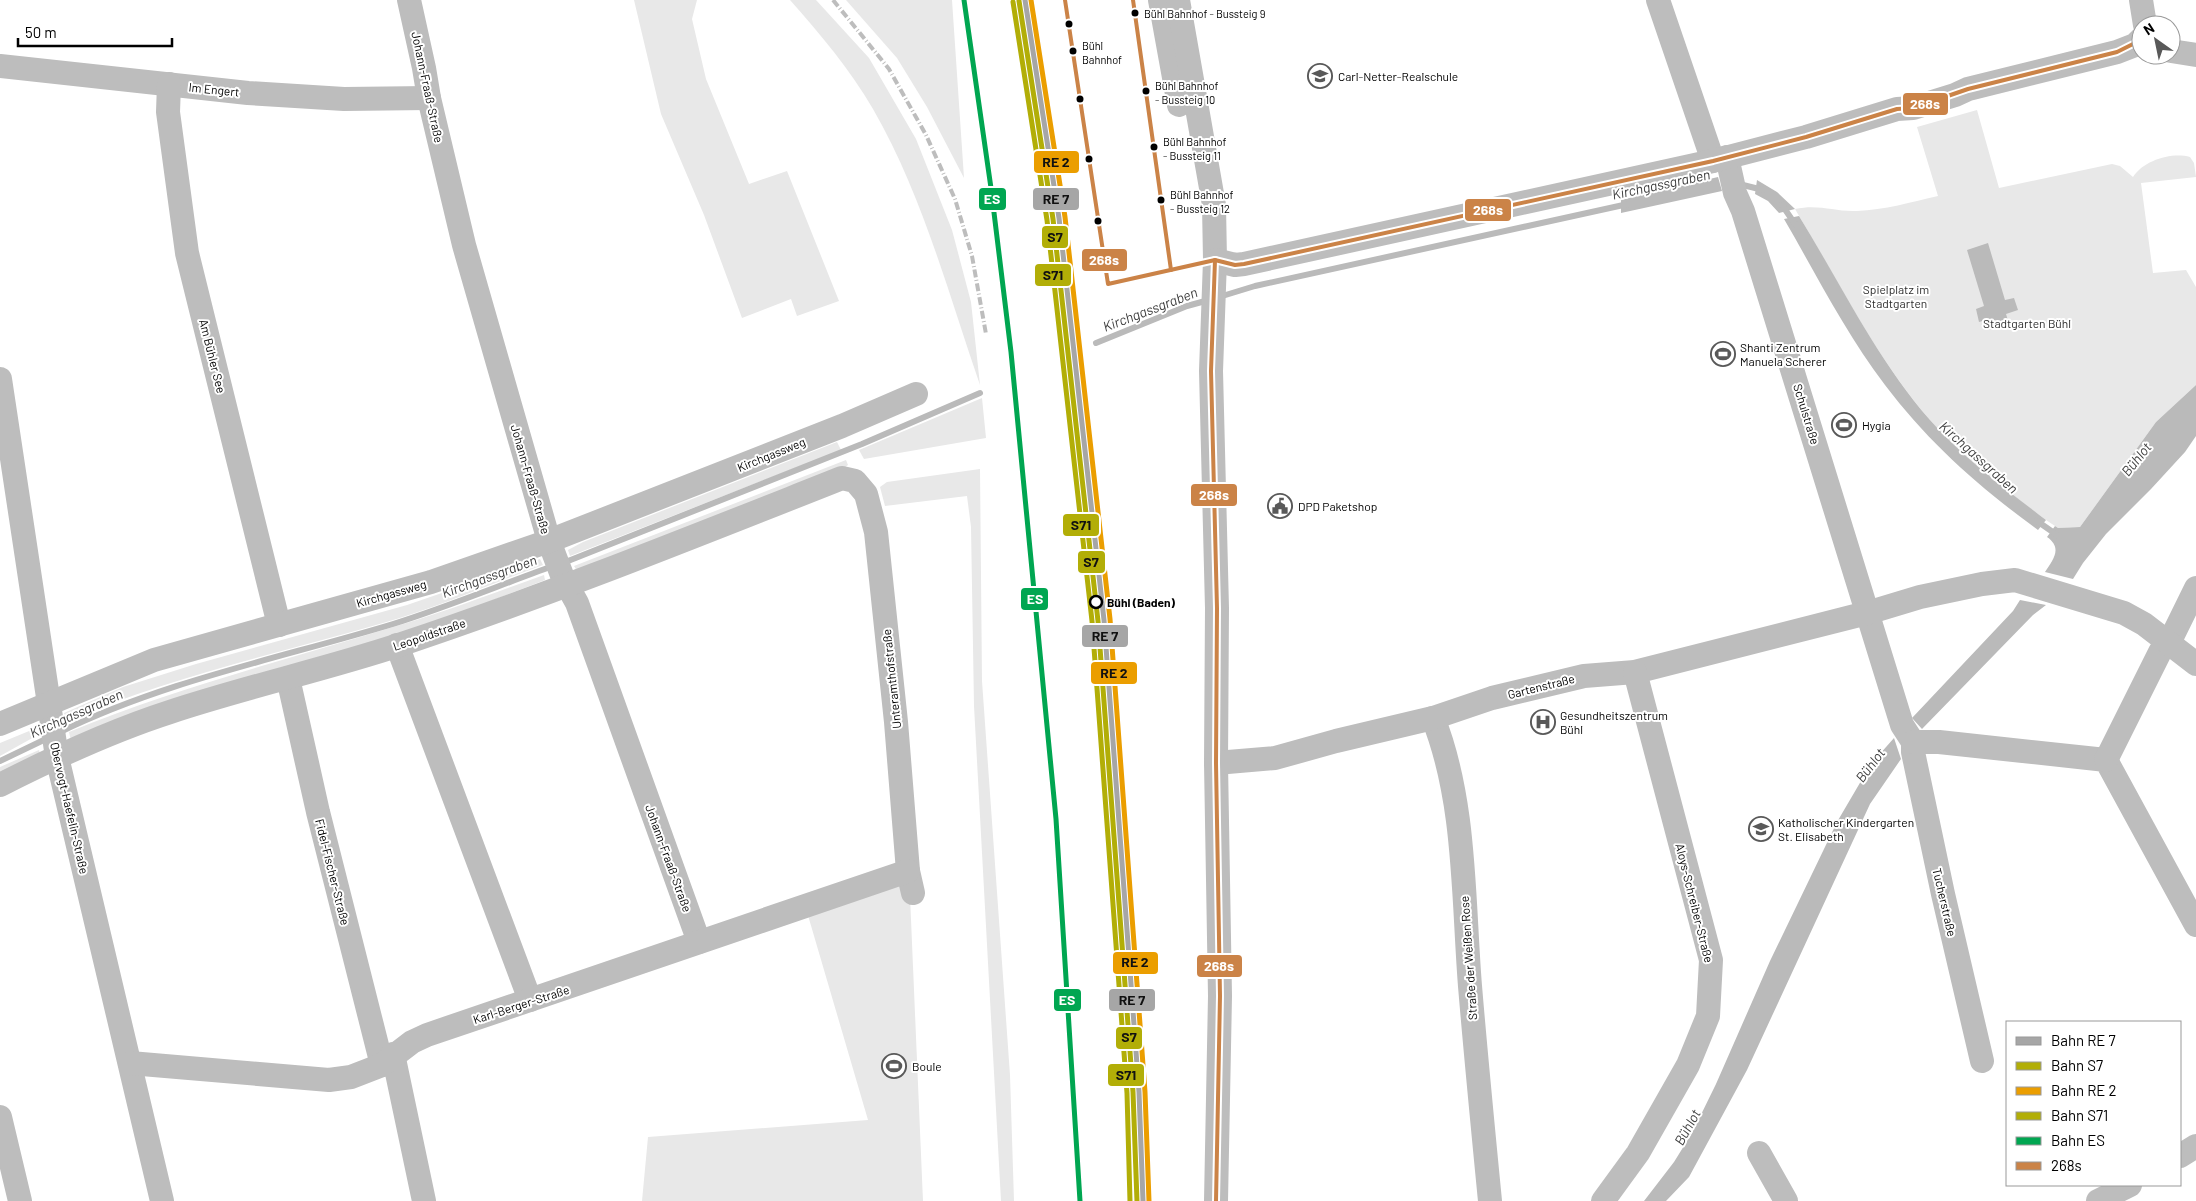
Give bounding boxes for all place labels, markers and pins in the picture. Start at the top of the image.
place label: Bühl Bahnhof - Bussteig 9 [1144,7,1266,20]
marker: Bühl Bahnhof - Bussteig 9 [1130,8,1140,18]
unlabelled marker [1064,19,1074,29]
place label: Bühl Bahnhof [1082,39,1122,66]
marker: Bühl Bahnhof [1068,46,1078,56]
school or university icon: Carl-Netter-Realschule [1307,63,1333,89]
place label: Carl-Netter-Realschule [1338,69,1458,83]
place label: Bühl Bahnhof - Bussteig 10 [1155,79,1218,106]
marker: Bühl Bahnhof - Bussteig 10 [1141,86,1151,96]
unlabelled marker [1075,94,1085,104]
place label: Bühl Bahnhof - Bussteig 11 [1163,135,1226,162]
marker: Bühl Bahnhof - Bussteig 11 [1149,142,1159,152]
unlabelled marker [1084,154,1094,164]
place label: Bühl Bahnhof - Bussteig 12 [1170,188,1233,215]
marker: Bühl Bahnhof - Bussteig 12 [1156,195,1166,205]
unlabelled marker [1093,216,1103,226]
place label: Shanti Zentrum Manuela Scherer [1740,340,1827,368]
sports icon: Shanti Zentrum Manuela Scherer [1710,341,1736,367]
sports icon: Hygia [1831,412,1857,438]
place label: Hygia [1862,418,1891,432]
public building icon: DPD Paketshop [1267,493,1293,519]
place label: DPD Paketshop [1298,499,1377,513]
marker: Bühl (Baden) [1089,595,1103,609]
place label: Bühl (Baden) [1107,595,1176,609]
place label: Gesundheitszentrum Bühl [1560,708,1668,736]
hospital icon: Gesundheitszentrum Bühl [1530,709,1556,735]
place label: Katholischer Kindergarten St. Elisabeth [1778,815,1914,843]
school or university icon: Katholischer Kindergarten St. Elisabeth [1748,816,1774,842]
sports icon: Boule [881,1053,907,1079]
place label: Boule [912,1059,942,1073]

